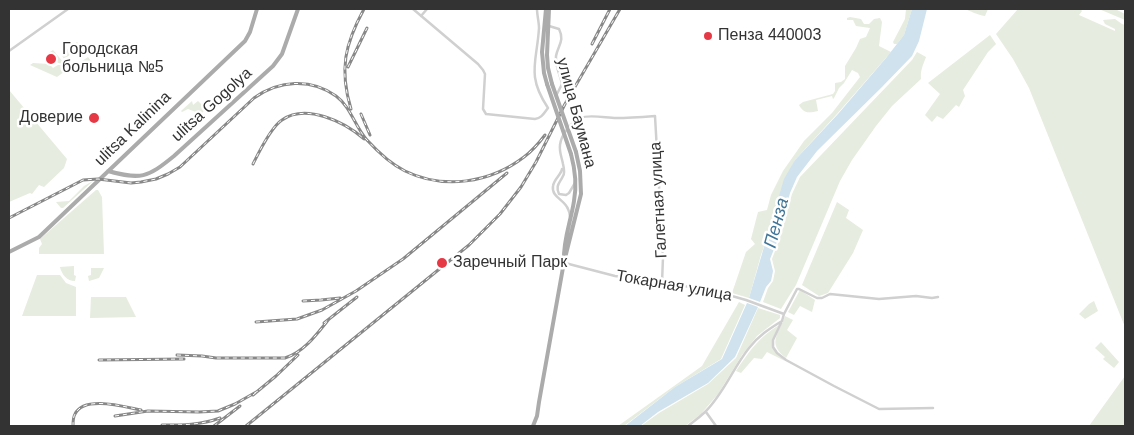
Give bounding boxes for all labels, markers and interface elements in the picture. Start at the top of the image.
place label: Пенза 440003 [718,26,821,46]
marker: Пенза 440003 [702,30,714,42]
place label: Городская больница №5 [62,40,164,78]
marker: Городская больница №5 [44,52,58,66]
street label: улица Баумана [552,56,600,170]
street label: ulitsa Gogolya [168,64,256,146]
street label: ulitsa Kalinina [91,88,175,170]
place label: Доверие [19,108,83,128]
marker: Доверие [87,111,101,125]
street label: Галетная улица [646,141,672,259]
water label: Пенза [760,196,794,250]
place label: Заречный Парк [453,253,567,273]
marker: Заречный Парк [435,256,449,270]
street label: Токарная улица [615,266,733,306]

